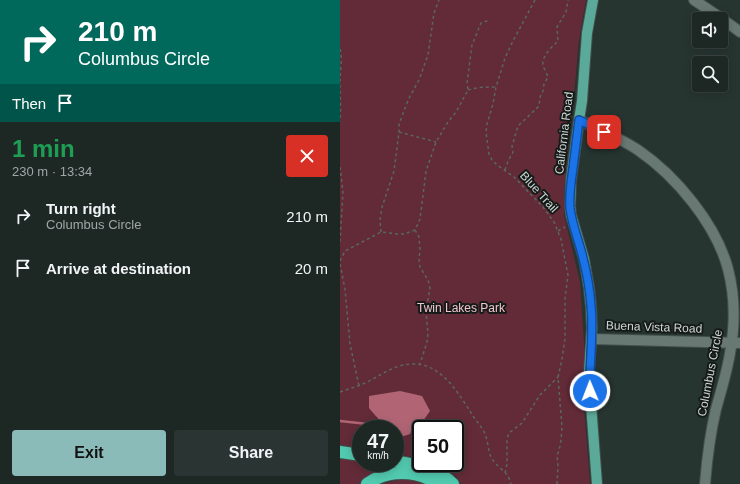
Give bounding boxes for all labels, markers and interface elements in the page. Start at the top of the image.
map controls [692,12,728,92]
button: sound [692,12,728,48]
icon: right [12,16,64,68]
text: 210 m [78,16,157,47]
text: Columbus Circle [78,49,210,69]
button: search [692,56,728,92]
street label: California Road [552,91,576,175]
icon: arrive [54,92,76,114]
text: Then [12,95,46,112]
pin [587,115,621,149]
icon: arrive [593,121,615,143]
text: 1 min [12,135,75,162]
button: close [286,135,328,177]
text: 230 m · 13:34 [12,164,92,179]
street label: Blue Trail [517,169,561,215]
text: Turn right [46,200,116,217]
icon: right [12,205,34,227]
text: 210 m [286,208,328,225]
text: Columbus Circle [46,217,141,232]
icon: arrive [12,257,34,279]
text: Arrive at destination [46,260,191,277]
text: 20 m [295,260,328,277]
park label: Twin Lakes Park [417,301,506,315]
street label: Buena Vista Road [606,318,702,336]
street label: Columbus Circle [695,328,725,418]
position arrow [569,370,611,412]
speed limit sign: 50 [412,420,464,472]
button: Exit [12,430,166,476]
button: Share [174,430,328,476]
text: 47 [367,430,389,452]
text: km/h [367,450,389,461]

